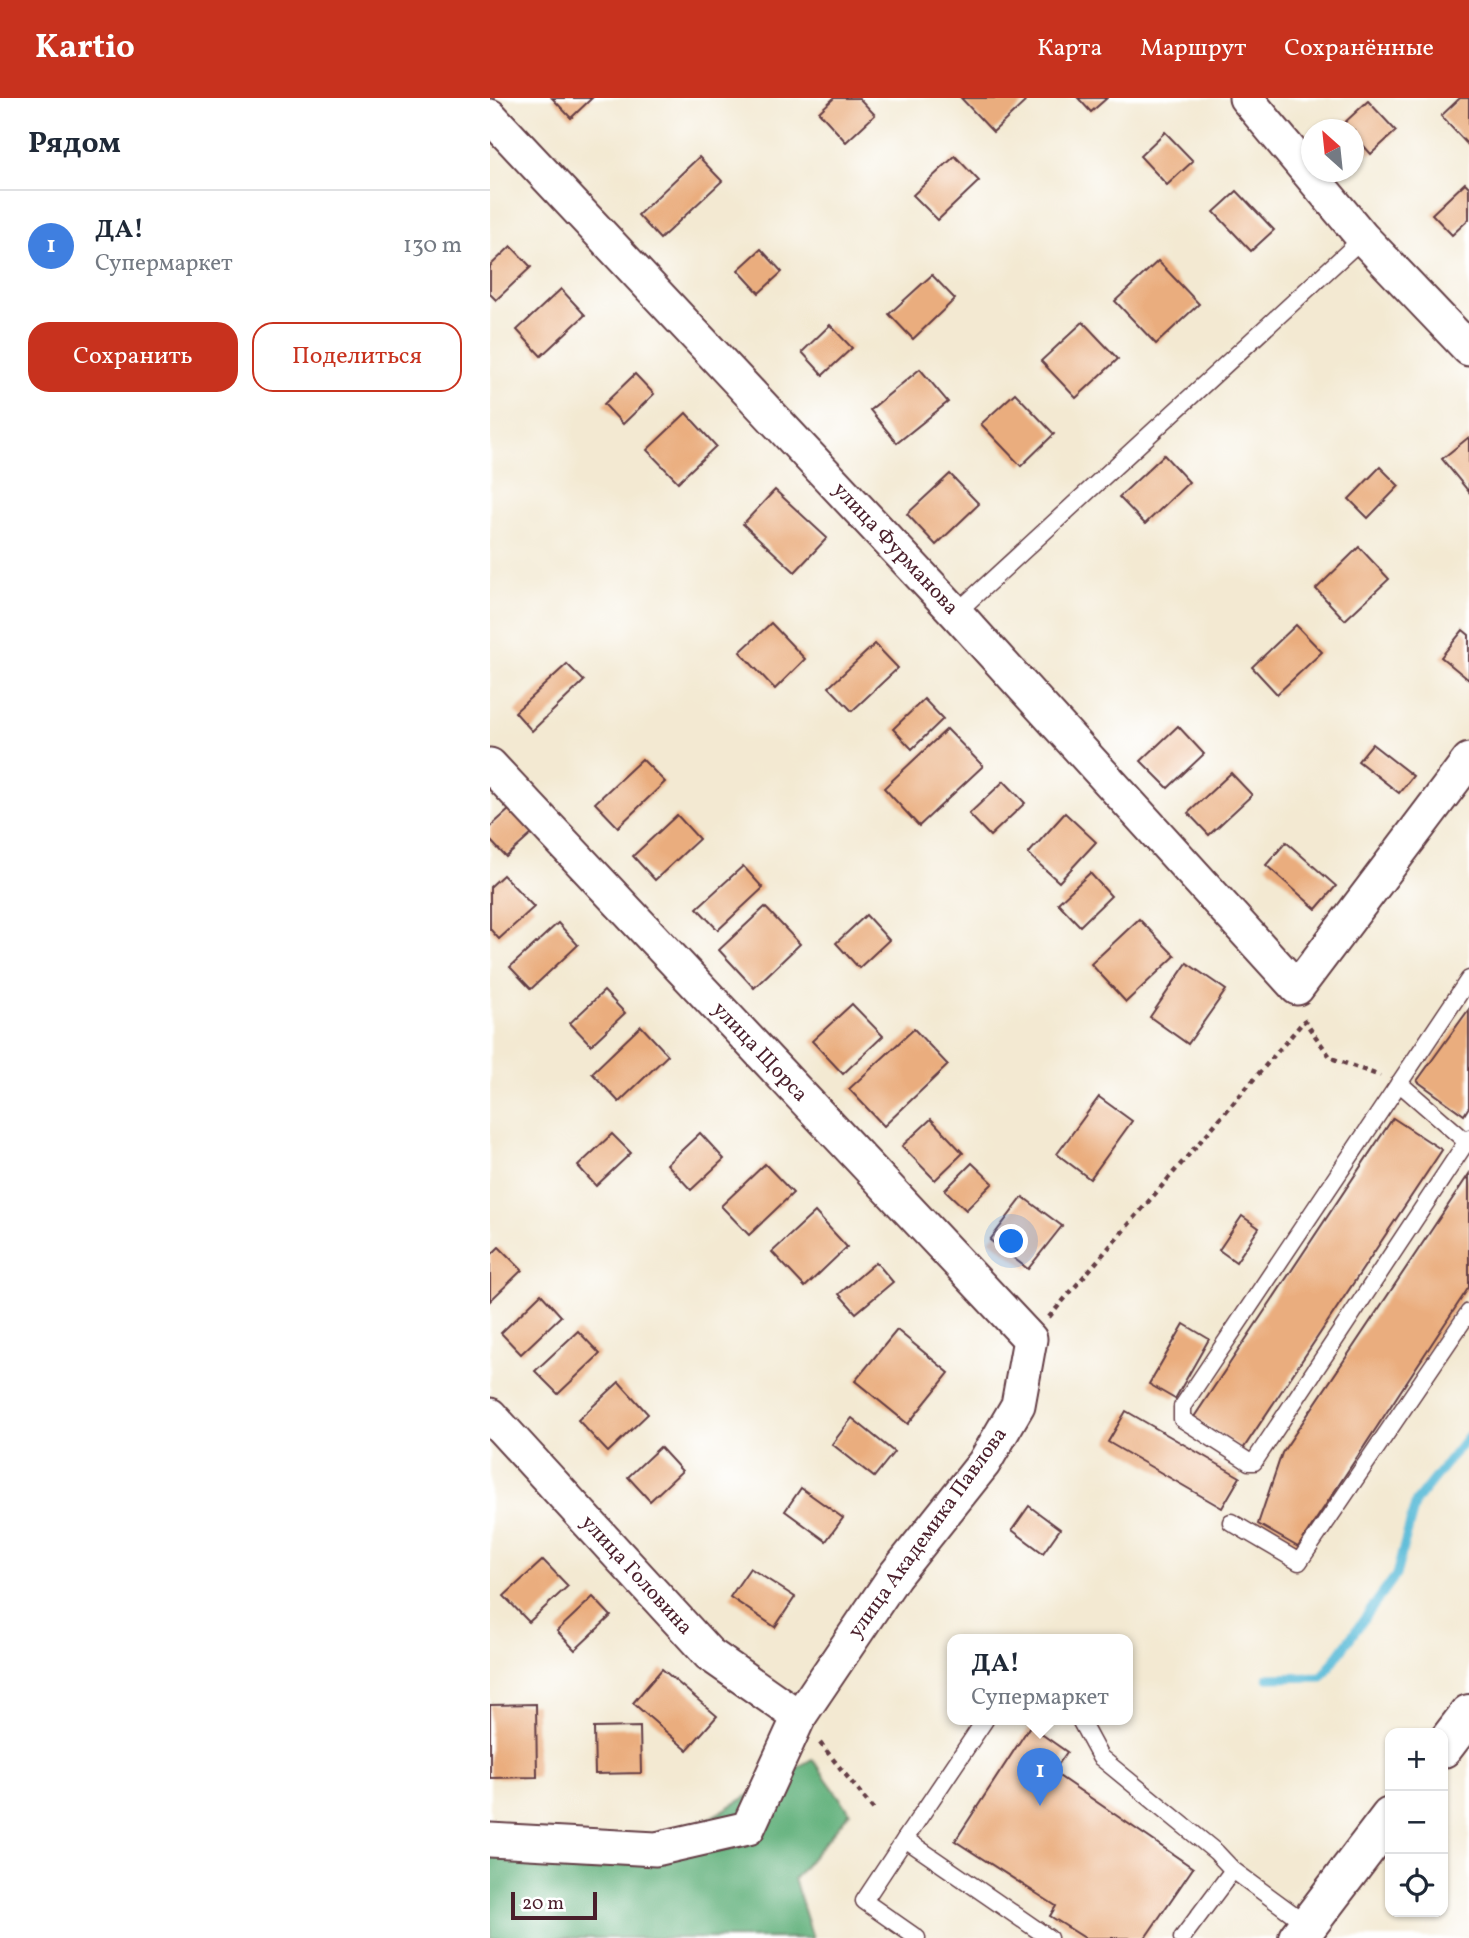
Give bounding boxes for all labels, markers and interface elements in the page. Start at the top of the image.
text: Kartio [35,26,135,72]
text: Карта [1037,32,1102,66]
text: Маршрут [1140,32,1246,66]
text: Сохранённые [1284,32,1434,66]
north arrow [1301,119,1364,182]
text: Рядом [28,123,121,165]
text: ДА! [95,212,144,248]
text: 1 [46,230,56,262]
text: 130 m [403,230,462,262]
text: Супермаркет [95,248,233,280]
button: Сохранить [28,322,238,392]
button: Поделиться [252,322,462,392]
street label: улица Фурманова [826,476,965,621]
street label: улица Щорса [706,995,814,1109]
your location [994,1224,1028,1258]
street label: улица Академика Павлова [842,1422,1014,1644]
street label: улица Головина [574,1509,699,1641]
popup [947,1634,1133,1725]
text: ДА! [971,1646,1020,1682]
text: Супермаркет [971,1682,1109,1714]
map controls [1385,1728,1448,1917]
button: + [1385,1728,1448,1791]
pin: 1 [1017,1748,1063,1806]
button: − [1385,1791,1448,1854]
button: locate [1385,1854,1448,1917]
scale bar [511,1889,597,1921]
text: 20 m [522,1891,564,1917]

